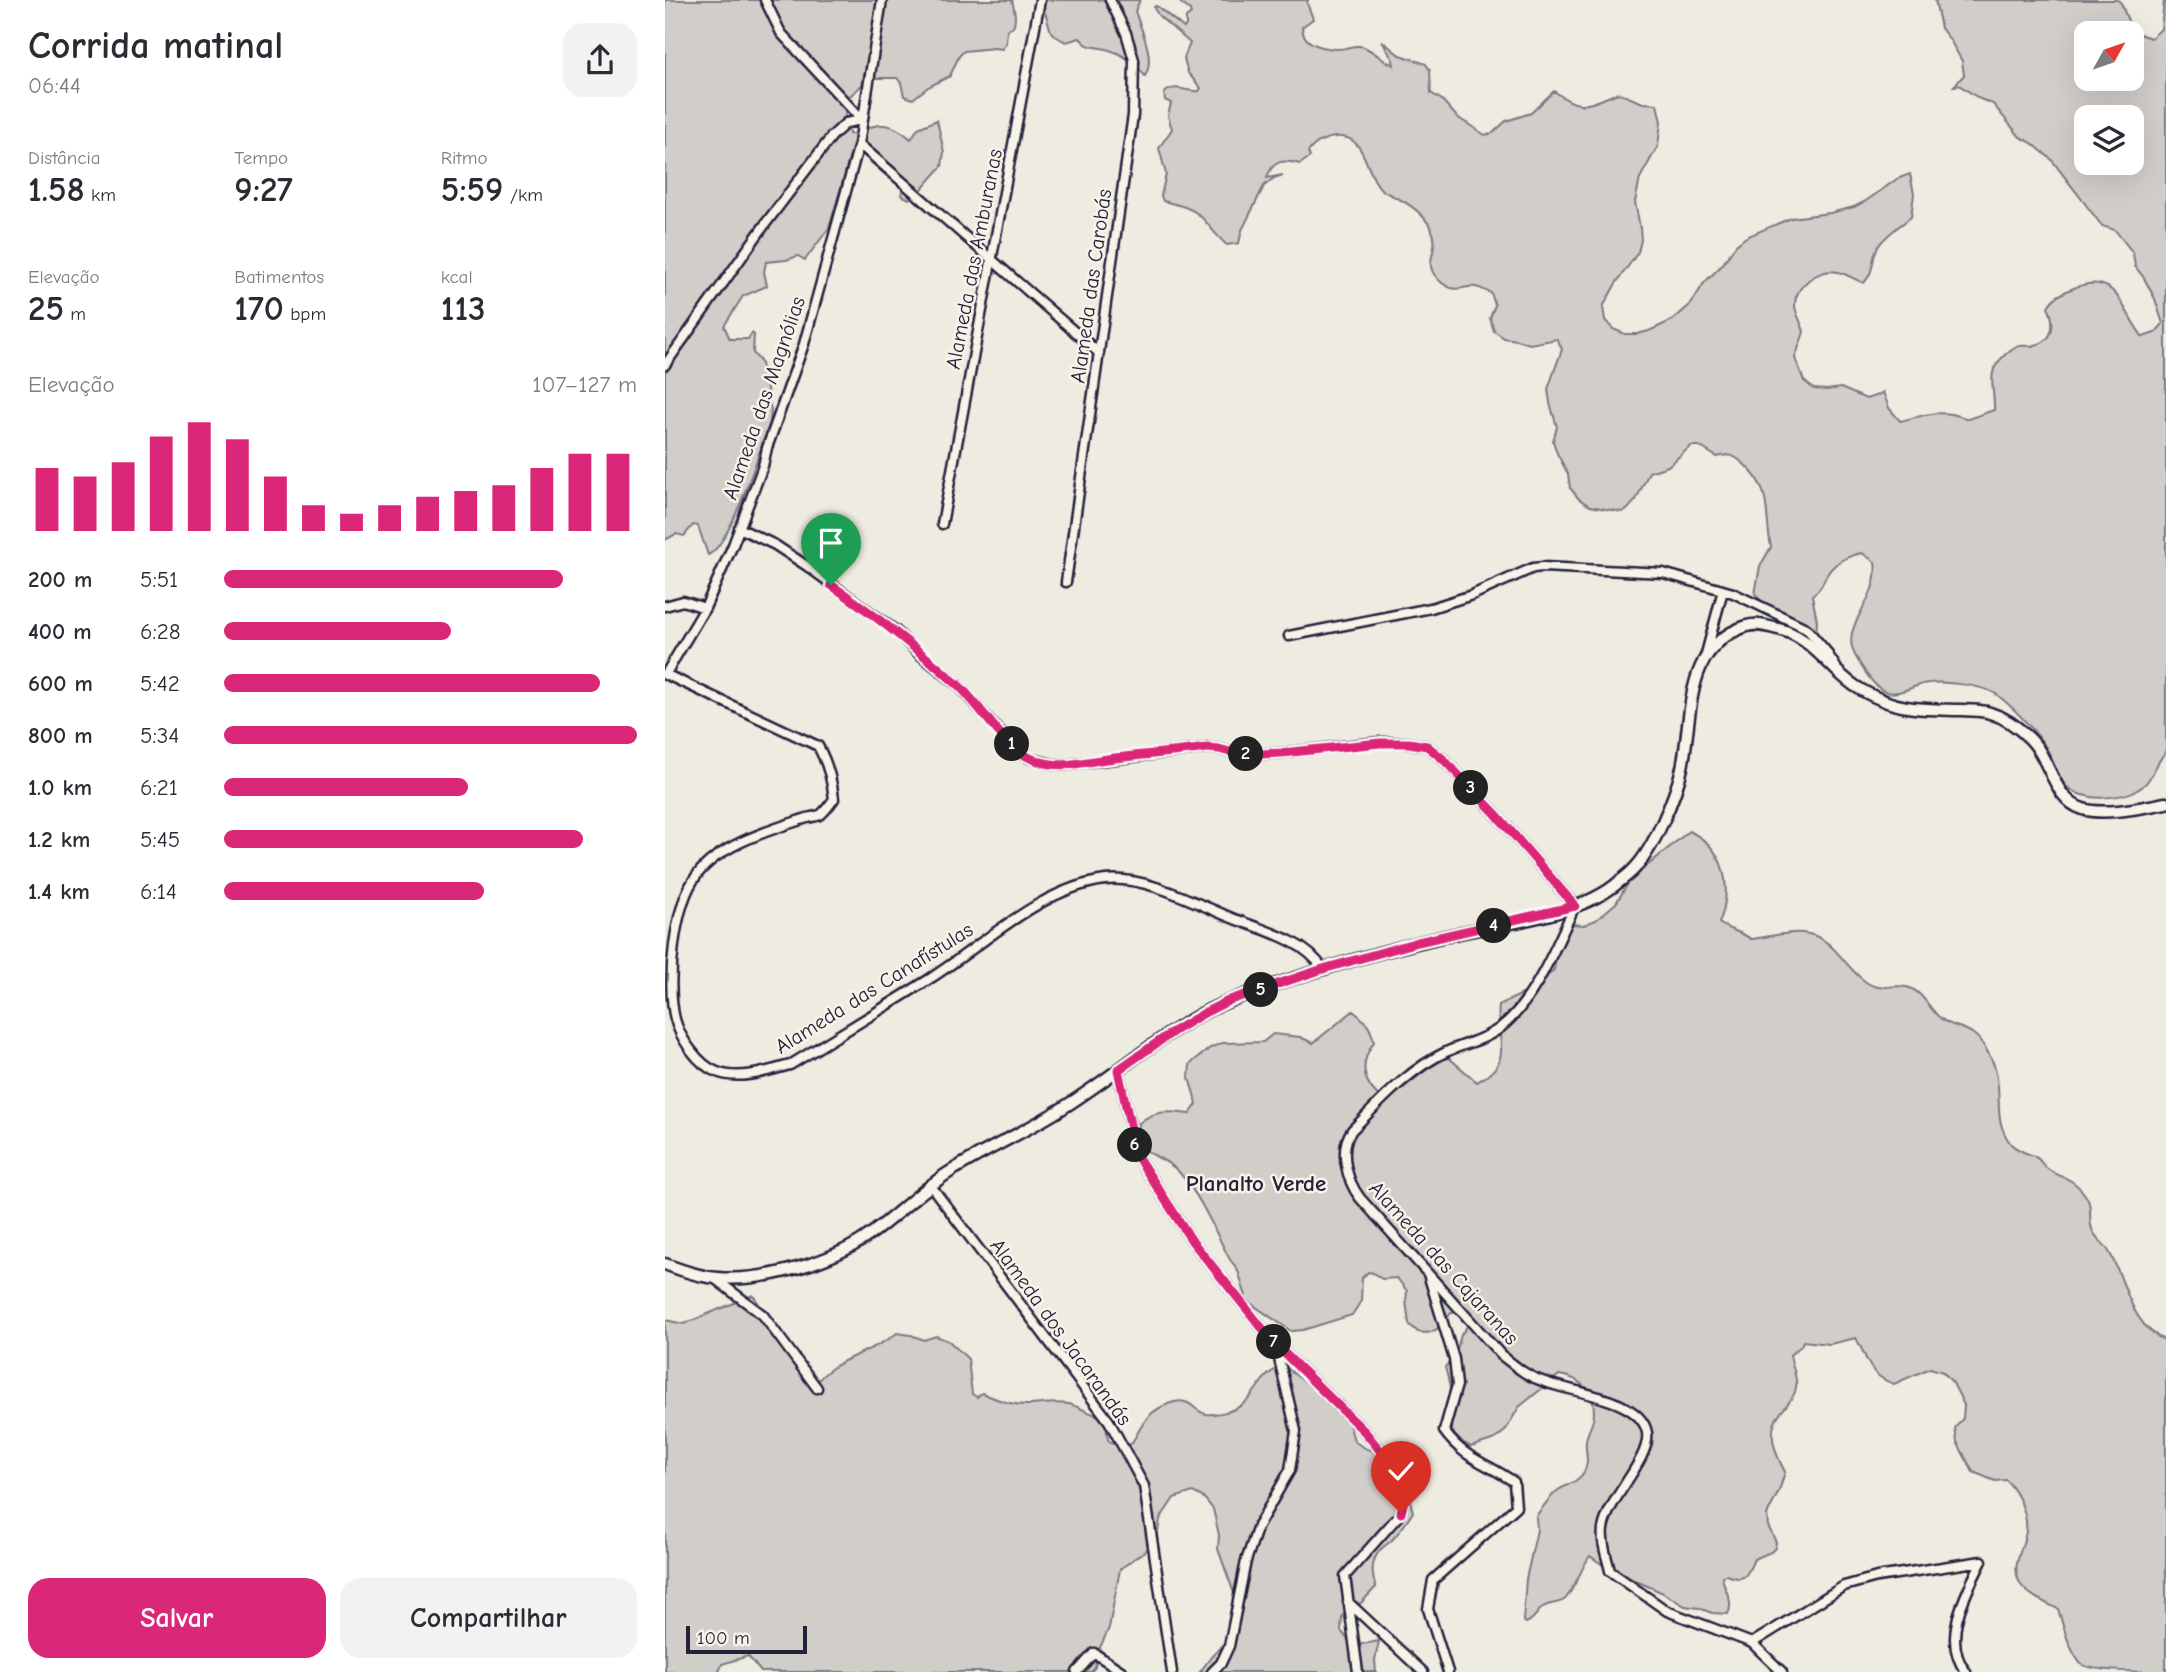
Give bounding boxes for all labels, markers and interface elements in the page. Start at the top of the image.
north arrow [2074,21,2144,91]
map controls [2074,21,2144,175]
button: share [563,23,637,97]
text: Corrida matinal [28,24,283,68]
text: 06:44 [28,72,81,99]
button: layers [2074,105,2144,175]
text: Distância [28,147,101,169]
text: Tempo [234,147,288,169]
text: Ritmo [441,147,488,169]
street label: Alameda das Amburanas [941,147,1007,371]
text: 1.58 [28,169,85,210]
text: 9:27 [234,169,293,210]
text: 5:59 [441,169,503,210]
text: km [85,184,116,206]
text: /km [503,184,543,206]
street label: Alameda das Carobás [1065,187,1117,385]
text: Elevação [28,266,100,288]
text: Batimentos [234,266,324,288]
text: kcal [441,266,473,288]
text: 25 [28,288,64,329]
text: 170 [234,288,284,329]
text: 113 [441,288,485,329]
street label: Alameda das Magnólias [718,293,810,503]
text: m [64,303,86,325]
text: bpm [284,303,326,325]
text: Elevação [28,371,115,398]
text: 107–127 m [532,371,637,398]
pin [801,513,861,585]
icon: arrive [812,524,850,562]
text: 200 m [28,566,92,593]
text: 5:51 [140,566,178,593]
text: 400 m [28,618,92,645]
text: 6:28 [140,618,181,645]
text: 600 m [28,670,93,697]
text: 5:42 [140,670,180,697]
text: 800 m [28,722,93,749]
text: 5:34 [140,722,179,749]
pin: 1 [995,726,1029,762]
text: 1 [1008,732,1015,754]
pin: 2 [1229,736,1263,772]
text: 2 [1241,742,1250,764]
pin: 3 [1453,770,1489,806]
text: 1.0 km [28,774,92,801]
text: 6:21 [140,774,178,801]
text: 3 [1466,776,1475,798]
text: 1.2 km [28,826,90,853]
text: 5:45 [140,826,180,853]
text: 1.4 km [28,878,90,905]
text: 6:14 [140,878,177,905]
pin: 4 [1477,908,1511,944]
text: 4 [1489,914,1498,936]
street label: Alameda das Canafístulas [771,917,977,1059]
pin: 5 [1243,972,1279,1007]
text: 5 [1255,978,1266,1000]
pin: 6 [1117,1128,1153,1162]
text: 6 [1130,1133,1139,1155]
district label: Planalto Verde [1186,1170,1326,1197]
street label: Alameda das Cajaranas [1364,1176,1524,1350]
street label: Alameda dos Jacarandás [985,1234,1137,1430]
pin: 7 [1257,1324,1291,1360]
text: 7 [1269,1330,1278,1352]
pin [1371,1441,1431,1513]
icon: check [1382,1452,1420,1490]
button: Salvar [28,1578,326,1658]
button: Compartilhar [340,1578,637,1658]
scale bar [686,1623,807,1655]
text: 100 m [697,1627,750,1649]

